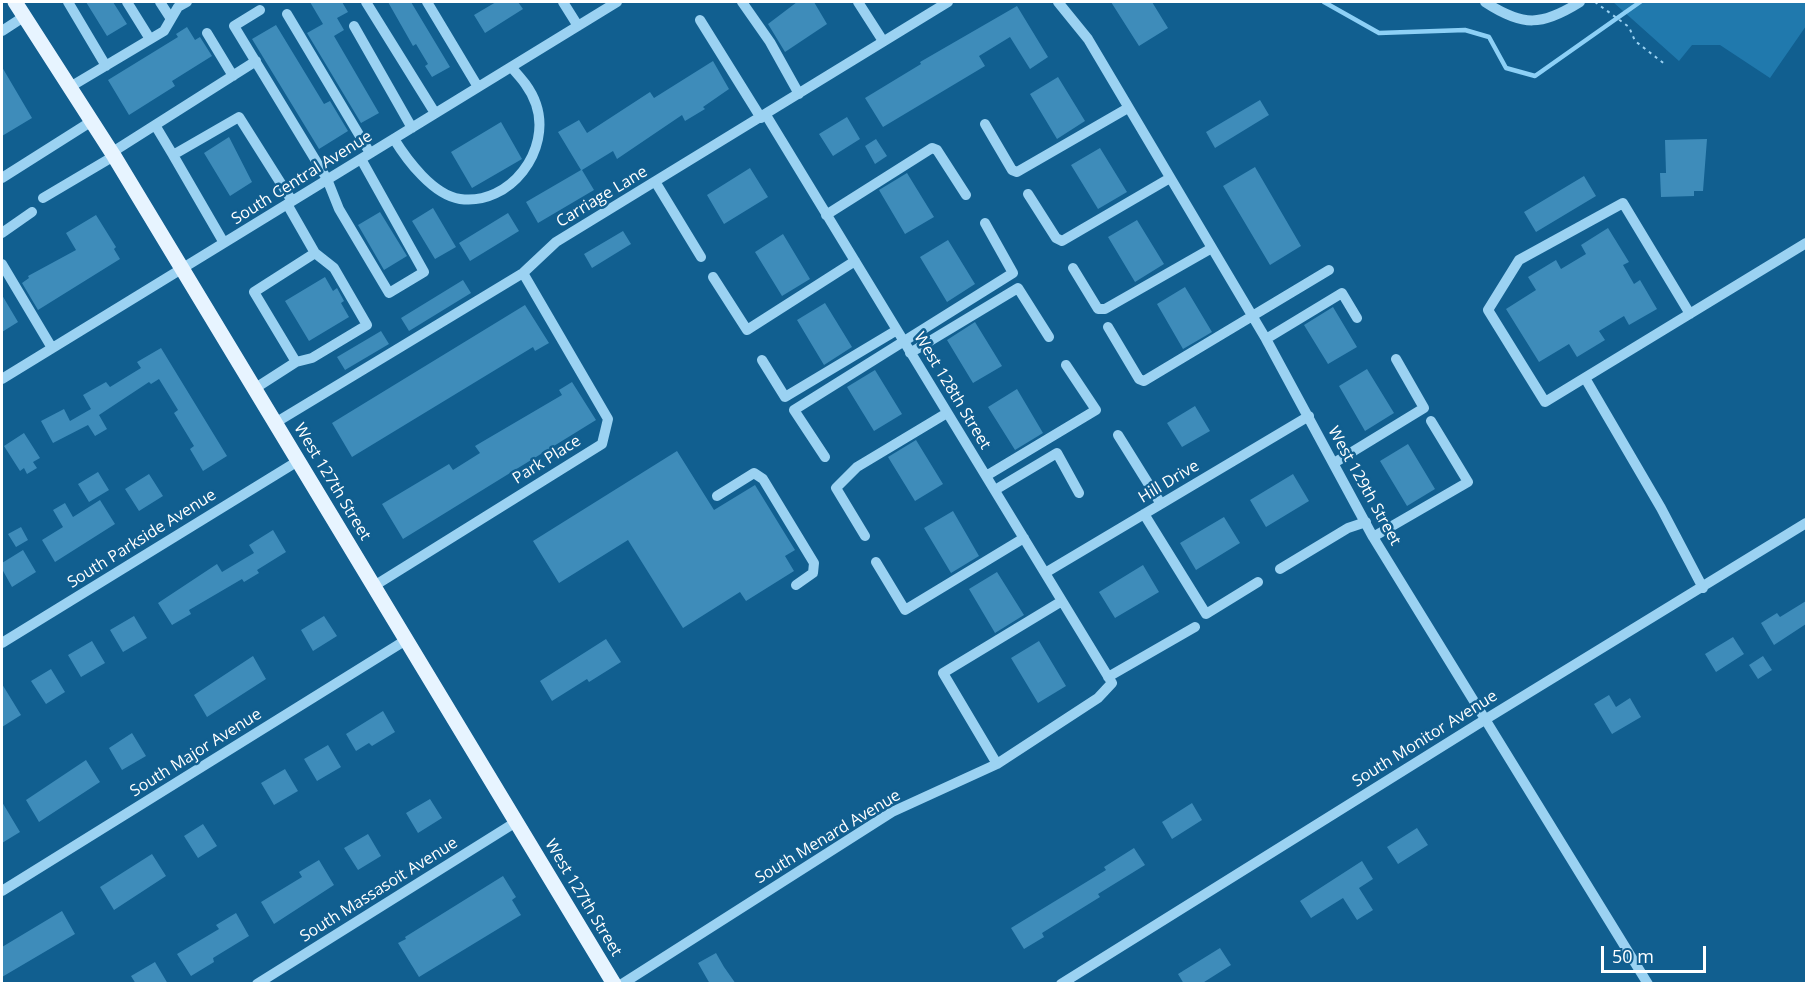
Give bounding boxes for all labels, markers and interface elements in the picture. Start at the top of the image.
street label: South Central Avenue [228,127,376,229]
street label: Carriage Lane [553,162,651,232]
street label: West 128th Street [910,329,994,453]
street label: West 127th Street [290,420,374,544]
street label: West 129th Street [1323,423,1405,549]
street label: Park Place [509,432,585,488]
street label: Hill Drive [1135,456,1203,508]
street label: South Parkside Avenue [64,485,220,593]
street label: South Monitor Avenue [1349,686,1501,792]
street label: South Major Avenue [127,705,265,801]
street label: South Menard Avenue [752,786,904,888]
street label: South Massasoit Avenue [297,834,461,946]
street label: West 127th Street [541,836,625,960]
scale bar [1604,934,1709,972]
text: 50 m [1612,944,1654,968]

